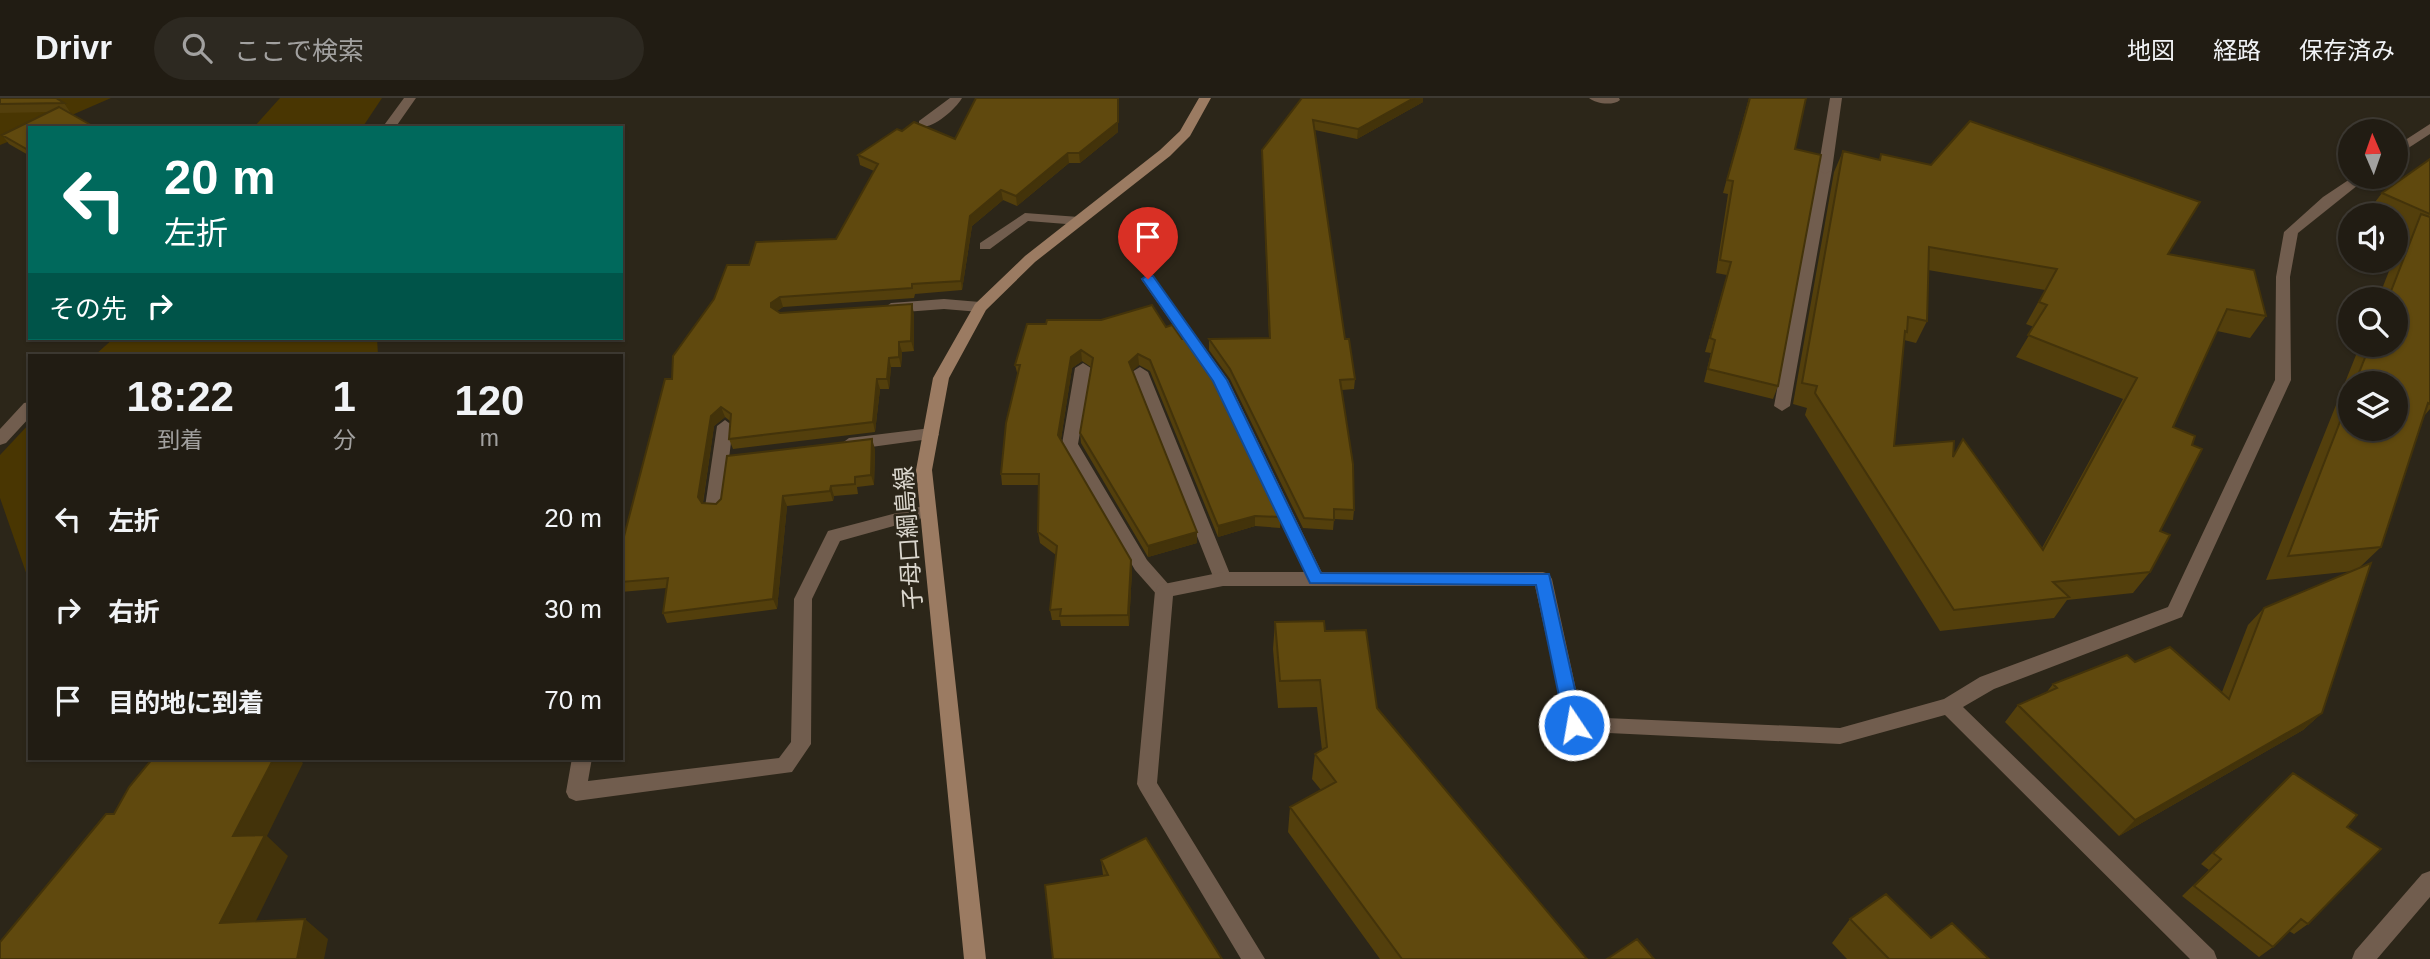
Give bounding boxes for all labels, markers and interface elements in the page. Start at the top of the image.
search box [154,17,644,80]
text: Drivr [35,29,112,66]
icon: search [178,29,216,67]
text: ここで検索 [234,36,364,66]
text: 地図 [2127,37,2175,64]
text: 経路 [2213,37,2261,64]
text: 保存済み [2299,37,2395,64]
north arrow [2338,119,2408,189]
map controls [2338,119,2408,441]
text: 20 m [164,150,276,204]
icon: left [49,154,140,245]
button: sound [2338,203,2408,273]
pin [1118,207,1178,279]
text: 左折 [164,215,228,251]
icon: arrive [1129,218,1167,256]
icon: right [141,287,179,325]
button: search [2338,287,2408,357]
text: その先 [49,294,127,324]
button: layers [2338,371,2408,441]
text: 18:22 [127,373,234,420]
text: 1 [332,373,356,420]
text: 120 [454,377,524,424]
text: m [480,425,499,451]
text: 到着 [157,427,203,453]
text: 分 [333,427,356,453]
street label: 子母口綱島線 [890,465,926,611]
icon: left [49,500,87,538]
text: 20 m [544,503,602,533]
text: 左折 [108,506,160,536]
icon: right [49,591,87,629]
text: 30 m [544,594,602,624]
text: 右折 [108,597,160,627]
icon: arrive [49,682,87,720]
text: 70 m [544,685,602,715]
text: 目的地に到着 [108,688,264,718]
position arrow [1537,688,1611,762]

